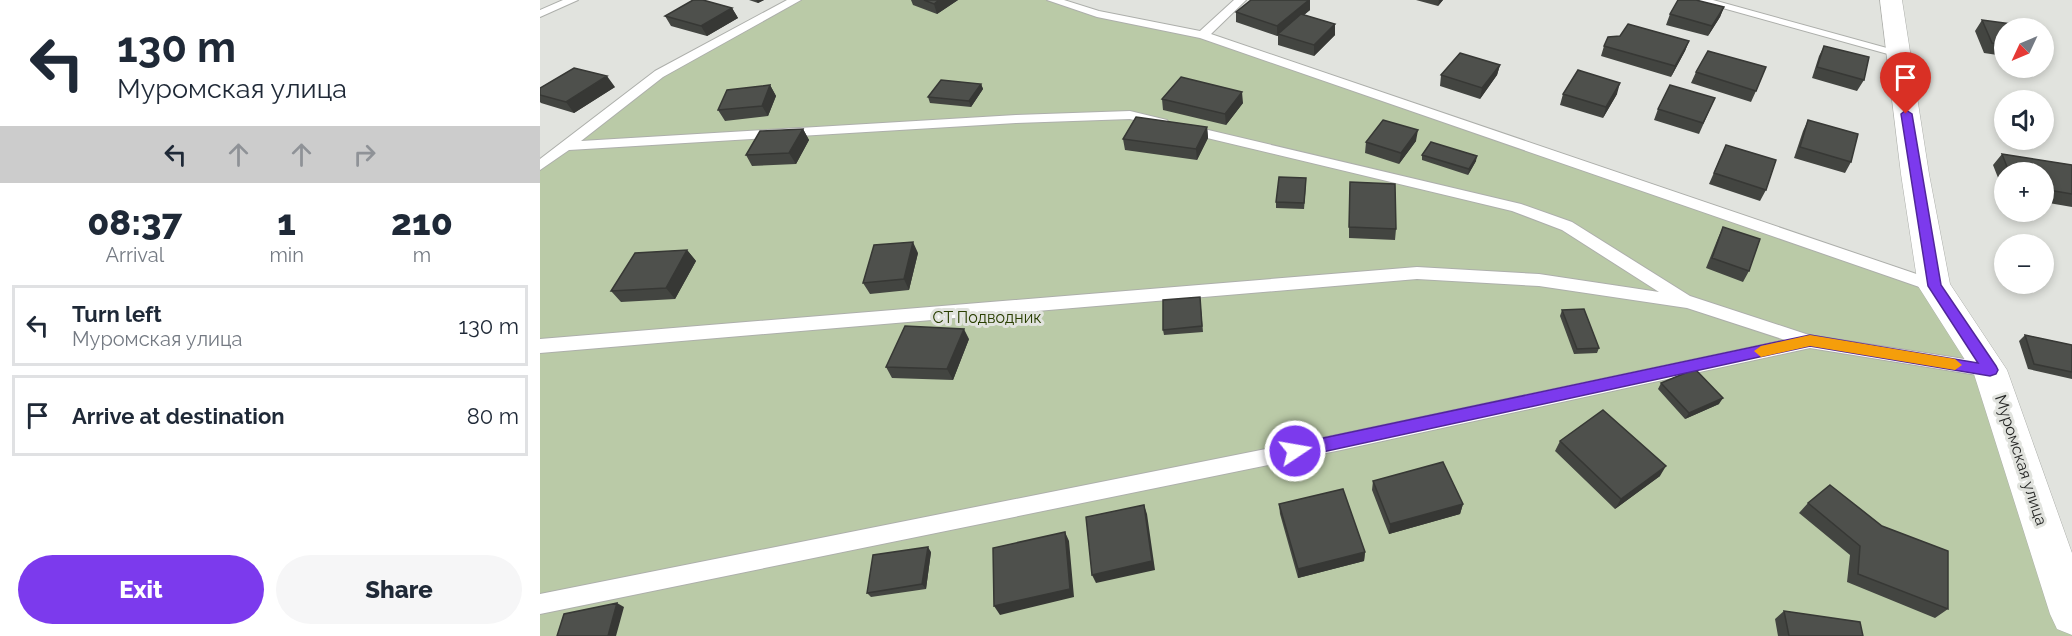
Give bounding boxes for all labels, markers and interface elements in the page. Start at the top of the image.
north arrow [1994,18,2054,78]
map controls [1994,18,2054,294]
text: 130 m [117,23,236,72]
icon: left [18,24,96,102]
pin [1880,52,1931,114]
icon: arrive [1889,61,1922,94]
text: Муромская улица [117,73,347,104]
button: sound [1994,90,2054,150]
icon: left [159,138,192,171]
icon: ahead [222,138,255,171]
icon: ahead [285,138,318,171]
icon: right [348,138,381,171]
button: + [1994,162,2054,222]
text: 08:37 [87,201,182,243]
text: 1 [277,201,296,243]
text: 210 [391,201,453,243]
button: − [1994,234,2054,294]
text: Arrival [105,243,164,267]
text: min [269,243,304,267]
text: m [413,243,431,267]
text: Turn left [72,301,162,327]
park label: СТ Подводник [932,308,1042,327]
icon: left [21,309,54,342]
text: 130 m [459,313,519,339]
text: Муромская улица [72,327,242,351]
street label: Муромская улица [1991,392,2051,528]
icon: arrive [21,399,54,432]
text: Arrive at destination [72,403,285,429]
text: 80 m [467,403,519,429]
position arrow [1263,419,1327,483]
button: Exit [18,555,264,624]
button: Share [276,555,522,624]

